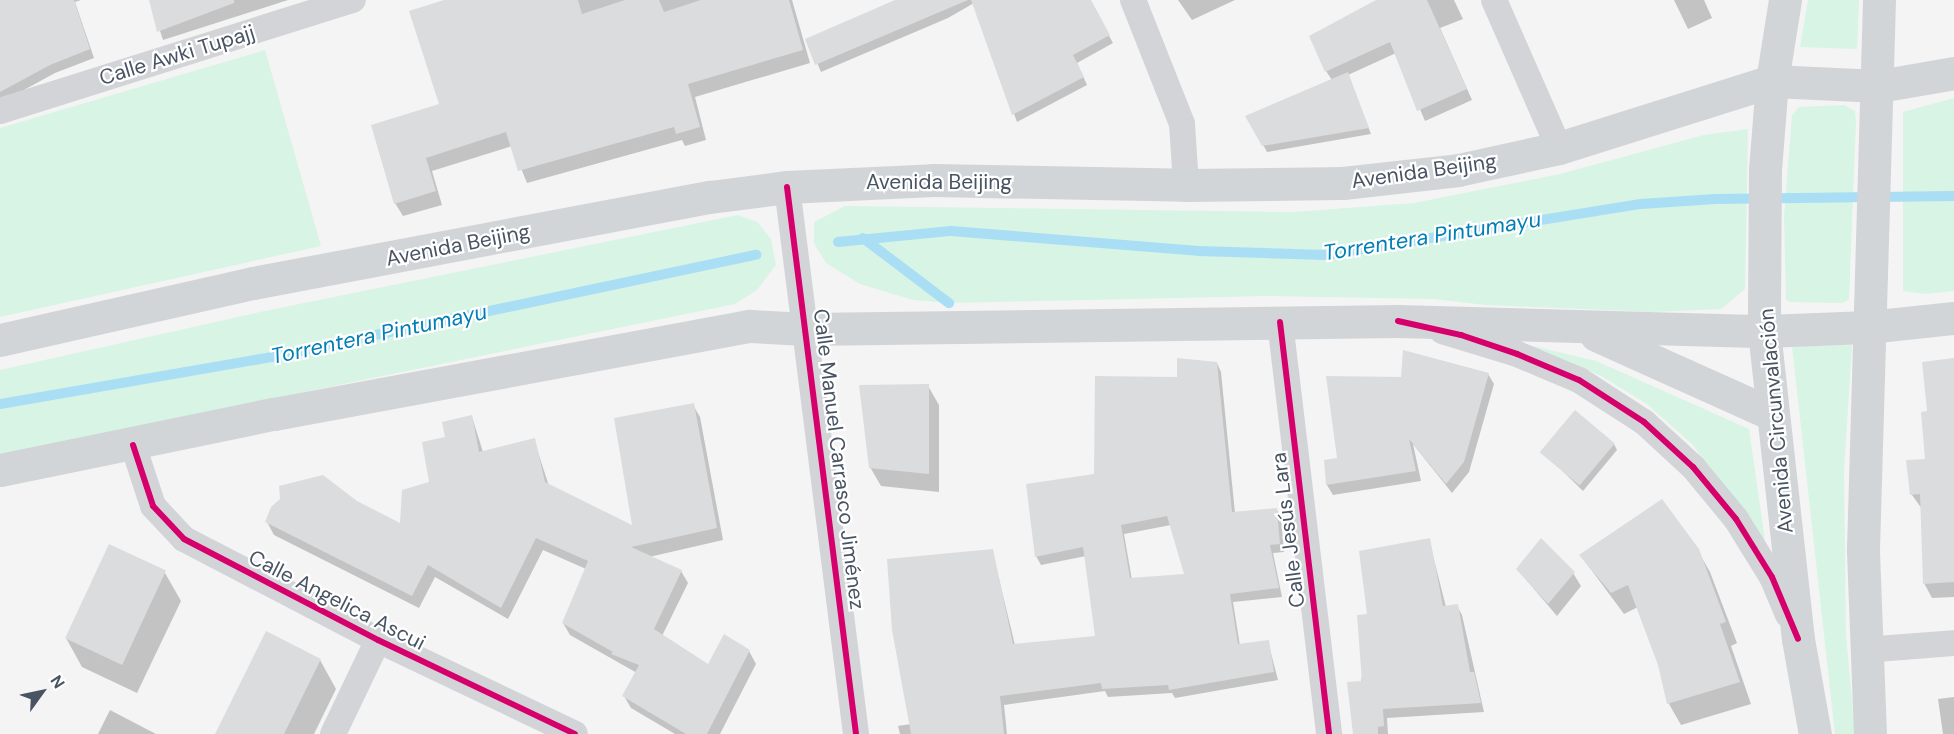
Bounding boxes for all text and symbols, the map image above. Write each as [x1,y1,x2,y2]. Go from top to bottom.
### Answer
street label: Calle Awki Tupajj [96,19,258,91]
street label: Avenida Beijing [1350,148,1498,194]
street label: Avenida Beijing [866,169,1012,195]
water label: Torrentera Pintumayu [1321,206,1543,266]
street label: Avenida Beijing [384,219,532,271]
water label: Torrentera Pintumayu [269,298,489,370]
street label: Calle Manuel Carrasco Jiménez [808,307,870,611]
street label: Avenida Circunvalación [1754,308,1798,534]
street label: Calle Jesús Lara [1266,451,1310,609]
street label: Calle Angelica Ascui [244,545,430,655]
north arrow [12,662,72,722]
text: N [46,671,69,693]

